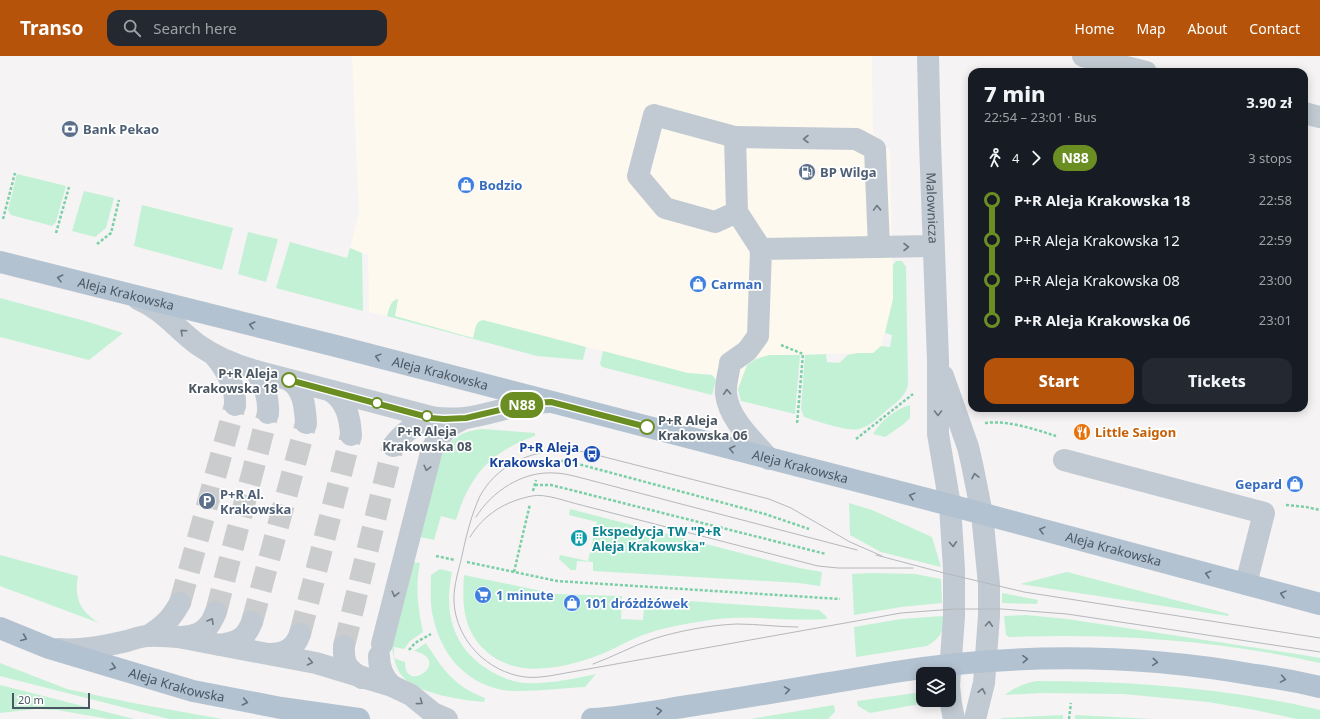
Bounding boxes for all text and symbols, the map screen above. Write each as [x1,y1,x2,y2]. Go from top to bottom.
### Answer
search box [107,10,387,46]
text: Transo [20,15,83,41]
icon: search [121,17,143,39]
text: Search here [153,18,237,38]
text: Home [1075,19,1114,38]
text: Map [1136,19,1166,38]
text: About [1188,19,1227,38]
text: Contact [1249,19,1300,38]
text: 7 min [984,78,1045,108]
text: 3.90 zł [1246,92,1292,112]
text: 22:54 – 23:01 · Bus [984,108,1097,126]
bank icon: Bank Pekao [60,119,80,139]
place label: Bank Pekao [83,120,159,138]
one-way arrow [803,135,809,143]
icon: walk [984,147,1006,169]
icon: forward [1025,147,1047,169]
text: N88 [1061,148,1089,167]
text: 4 [1012,149,1019,167]
text: 3 stops [1248,149,1292,167]
fuel station icon: BP Wilga [797,162,817,182]
place label: BP Wilga [820,163,876,181]
street label: Malownicza [922,172,943,244]
shop icon: Bodzio [456,175,476,195]
place label: Bodzio [479,176,522,194]
text: P+R Aleja Krakowska 18 [1014,190,1190,210]
text: 22:58 [1259,191,1292,209]
one-way arrow [873,205,881,211]
text: P+R Aleja Krakowska 12 [1014,230,1180,250]
text: 22:59 [1259,231,1292,249]
one-way arrow [903,243,909,251]
text: P+R Aleja Krakowska 08 [1014,270,1180,290]
text: 23:00 [1259,271,1292,289]
street label: Aleja Krakowska [76,273,176,314]
one-way arrow [57,274,64,282]
shop icon: Carman [688,274,708,294]
place label: Carman [711,275,762,293]
text: P+R Aleja Krakowska 06 [1014,310,1190,330]
text: 23:01 [1259,311,1292,329]
one-way arrow [249,322,255,330]
one-way arrow [180,329,188,336]
street label: Aleja Krakowska [390,352,490,394]
one-way arrow [375,353,382,362]
button: Start [984,358,1134,404]
button: Tickets [1142,358,1292,404]
place label: P+R Aleja Krakowska 18 [188,364,278,397]
marker: P+R Aleja Krakowska 18 [281,372,297,388]
one-way arrow [723,389,732,395]
line badge: N88 [499,392,545,418]
text: N88 [508,395,536,414]
unlabelled marker [371,397,383,409]
marker: P+R Aleja Krakowska 08 [421,410,433,422]
one-way arrow [934,410,942,416]
place label: P+R Aleja Krakowska 06 [658,411,748,444]
marker: P+R Aleja Krakowska 06 [639,419,655,435]
place label: P+R Aleja Krakowska 08 [382,422,472,455]
restaurant icon: Little Saigon [1072,422,1092,442]
place label: Little Saigon [1095,423,1176,441]
place label: P+R Aleja Krakowska 01 [489,438,579,471]
bus stop icon: P+R Aleja Krakowska 01 [582,444,602,464]
one-way arrow [728,445,735,454]
street label: Aleja Krakowska [750,445,850,487]
one-way arrow [423,464,432,471]
one-way arrow [971,473,979,479]
shop icon: Gepard [1285,474,1305,494]
place label: Gepard [1235,475,1282,493]
place label: P+R Al. Krakowska [220,485,291,518]
parking icon: P+R Al. Krakowska [197,491,217,511]
one-way arrow [909,492,915,500]
place label: Ekspedycja TW "P+R Aleja Krakowska" [592,522,721,555]
one-way arrow [1039,526,1046,535]
street label: Aleja Krakowska [1064,527,1164,570]
building icon: Ekspedycja TW "P+R Aleja Krakowska" [569,528,589,548]
one-way arrow [948,541,957,547]
one-way arrow [1205,570,1212,579]
supermarket icon: 1 minute [473,585,493,605]
place label: 1 minute [496,586,554,604]
one-way arrow [391,590,400,597]
one-way arrow [1280,590,1287,599]
shop icon: 101 dróżdżówek [562,593,582,613]
place label: 101 dróżdżówek [585,594,689,612]
one-way arrow [206,618,214,625]
one-way arrow [984,621,993,627]
one-way arrow [20,633,28,641]
one-way arrow [1022,655,1028,664]
one-way arrow [1152,657,1158,666]
one-way arrow [307,658,313,666]
one-way arrow [109,662,116,671]
street label: Aleja Krakowska [127,663,226,706]
map controls [916,667,956,707]
button: layers [916,667,956,707]
one-way arrow [1280,675,1287,683]
one-way arrow [784,686,790,695]
one-way arrow [978,688,986,694]
scale bar [12,691,90,710]
text: 20 m [18,692,44,707]
one-way arrow [242,697,248,705]
one-way arrow [415,697,422,704]
one-way arrow [656,707,662,716]

